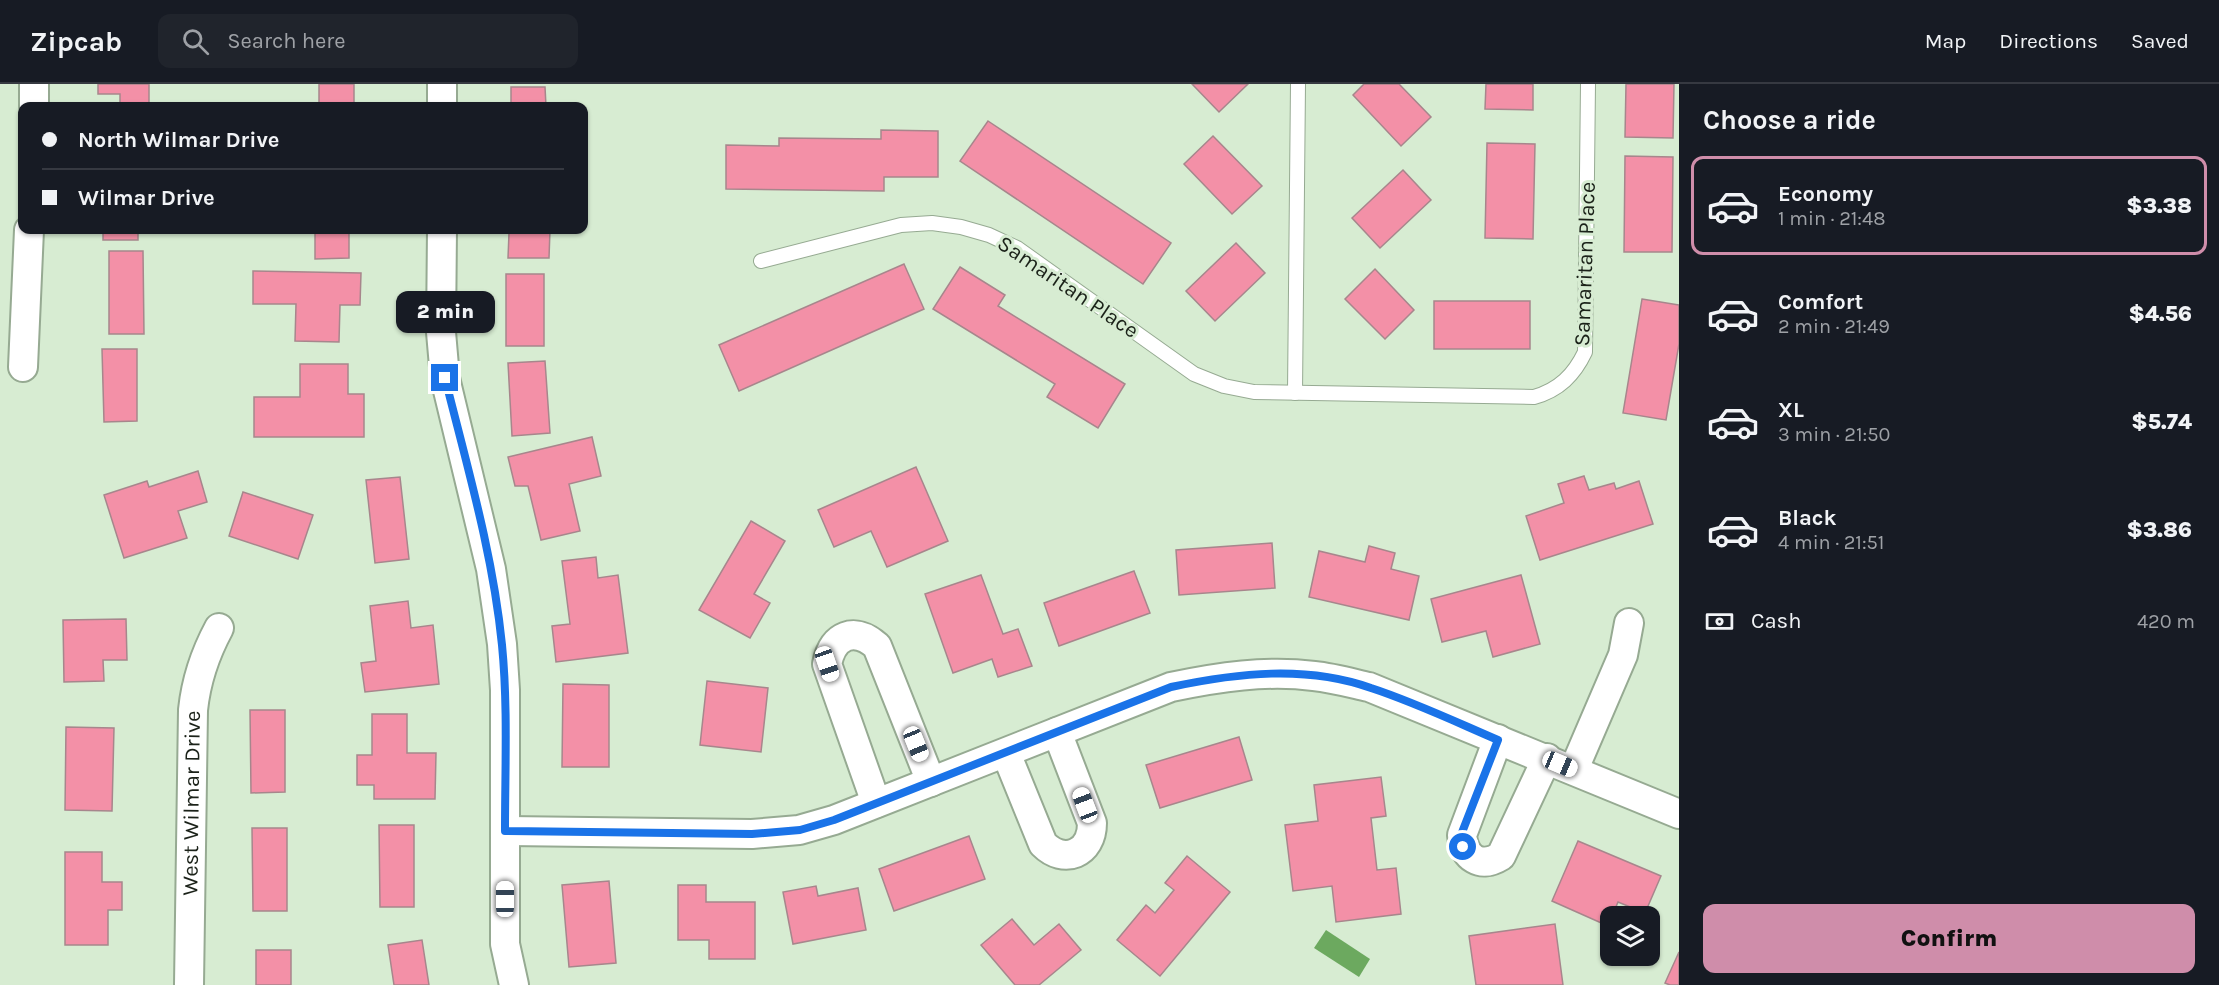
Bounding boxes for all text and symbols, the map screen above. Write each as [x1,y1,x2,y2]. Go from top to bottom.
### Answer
search box [158,14,578,68]
text: Zipcab [30,25,122,58]
icon: search [179,25,212,58]
text: Search here [227,28,346,54]
text: Map [1925,29,1966,53]
text: Directions [1999,29,2098,53]
text: Saved [2131,29,2189,53]
text: Choose a ride [1703,104,1876,136]
text: North Wilmar Drive [78,127,280,153]
icon: car [1706,179,1760,233]
street label: Samaritan Place [1569,181,1601,347]
text: Economy [1778,181,1873,207]
text: Wilmar Drive [78,185,215,211]
text: $3.38 [2126,193,2192,219]
text: 1 min · 21:48 [1778,207,1885,230]
street label: Samaritan Place [993,230,1143,344]
icon: car [1706,287,1760,341]
text: Comfort [1778,289,1863,315]
callout: 2 min [396,291,494,333]
text: 2 min [417,300,474,323]
text: $4.56 [2129,301,2192,327]
text: 2 min · 21:49 [1778,315,1890,338]
route end [431,364,458,391]
icon: car [1706,395,1760,449]
text: XL [1778,397,1804,423]
text: $5.74 [2131,409,2192,435]
text: 3 min · 21:50 [1778,423,1890,446]
icon: car [1706,503,1760,557]
text: Black [1778,505,1837,531]
text: $3.86 [2126,517,2192,543]
text: 4 min · 21:51 [1778,531,1884,554]
icon: cash [1703,605,1736,638]
text: Cash [1751,608,1801,634]
text: 420 m [2137,610,2195,633]
car [813,644,841,684]
street label: West Wilmar Drive [177,710,206,896]
car [901,724,931,764]
car [1540,749,1580,779]
car [1070,785,1100,825]
route start [1449,833,1476,860]
car [496,881,514,917]
button: Confirm [1703,904,2195,973]
map controls [1600,906,1660,966]
button: layers [1600,906,1660,966]

